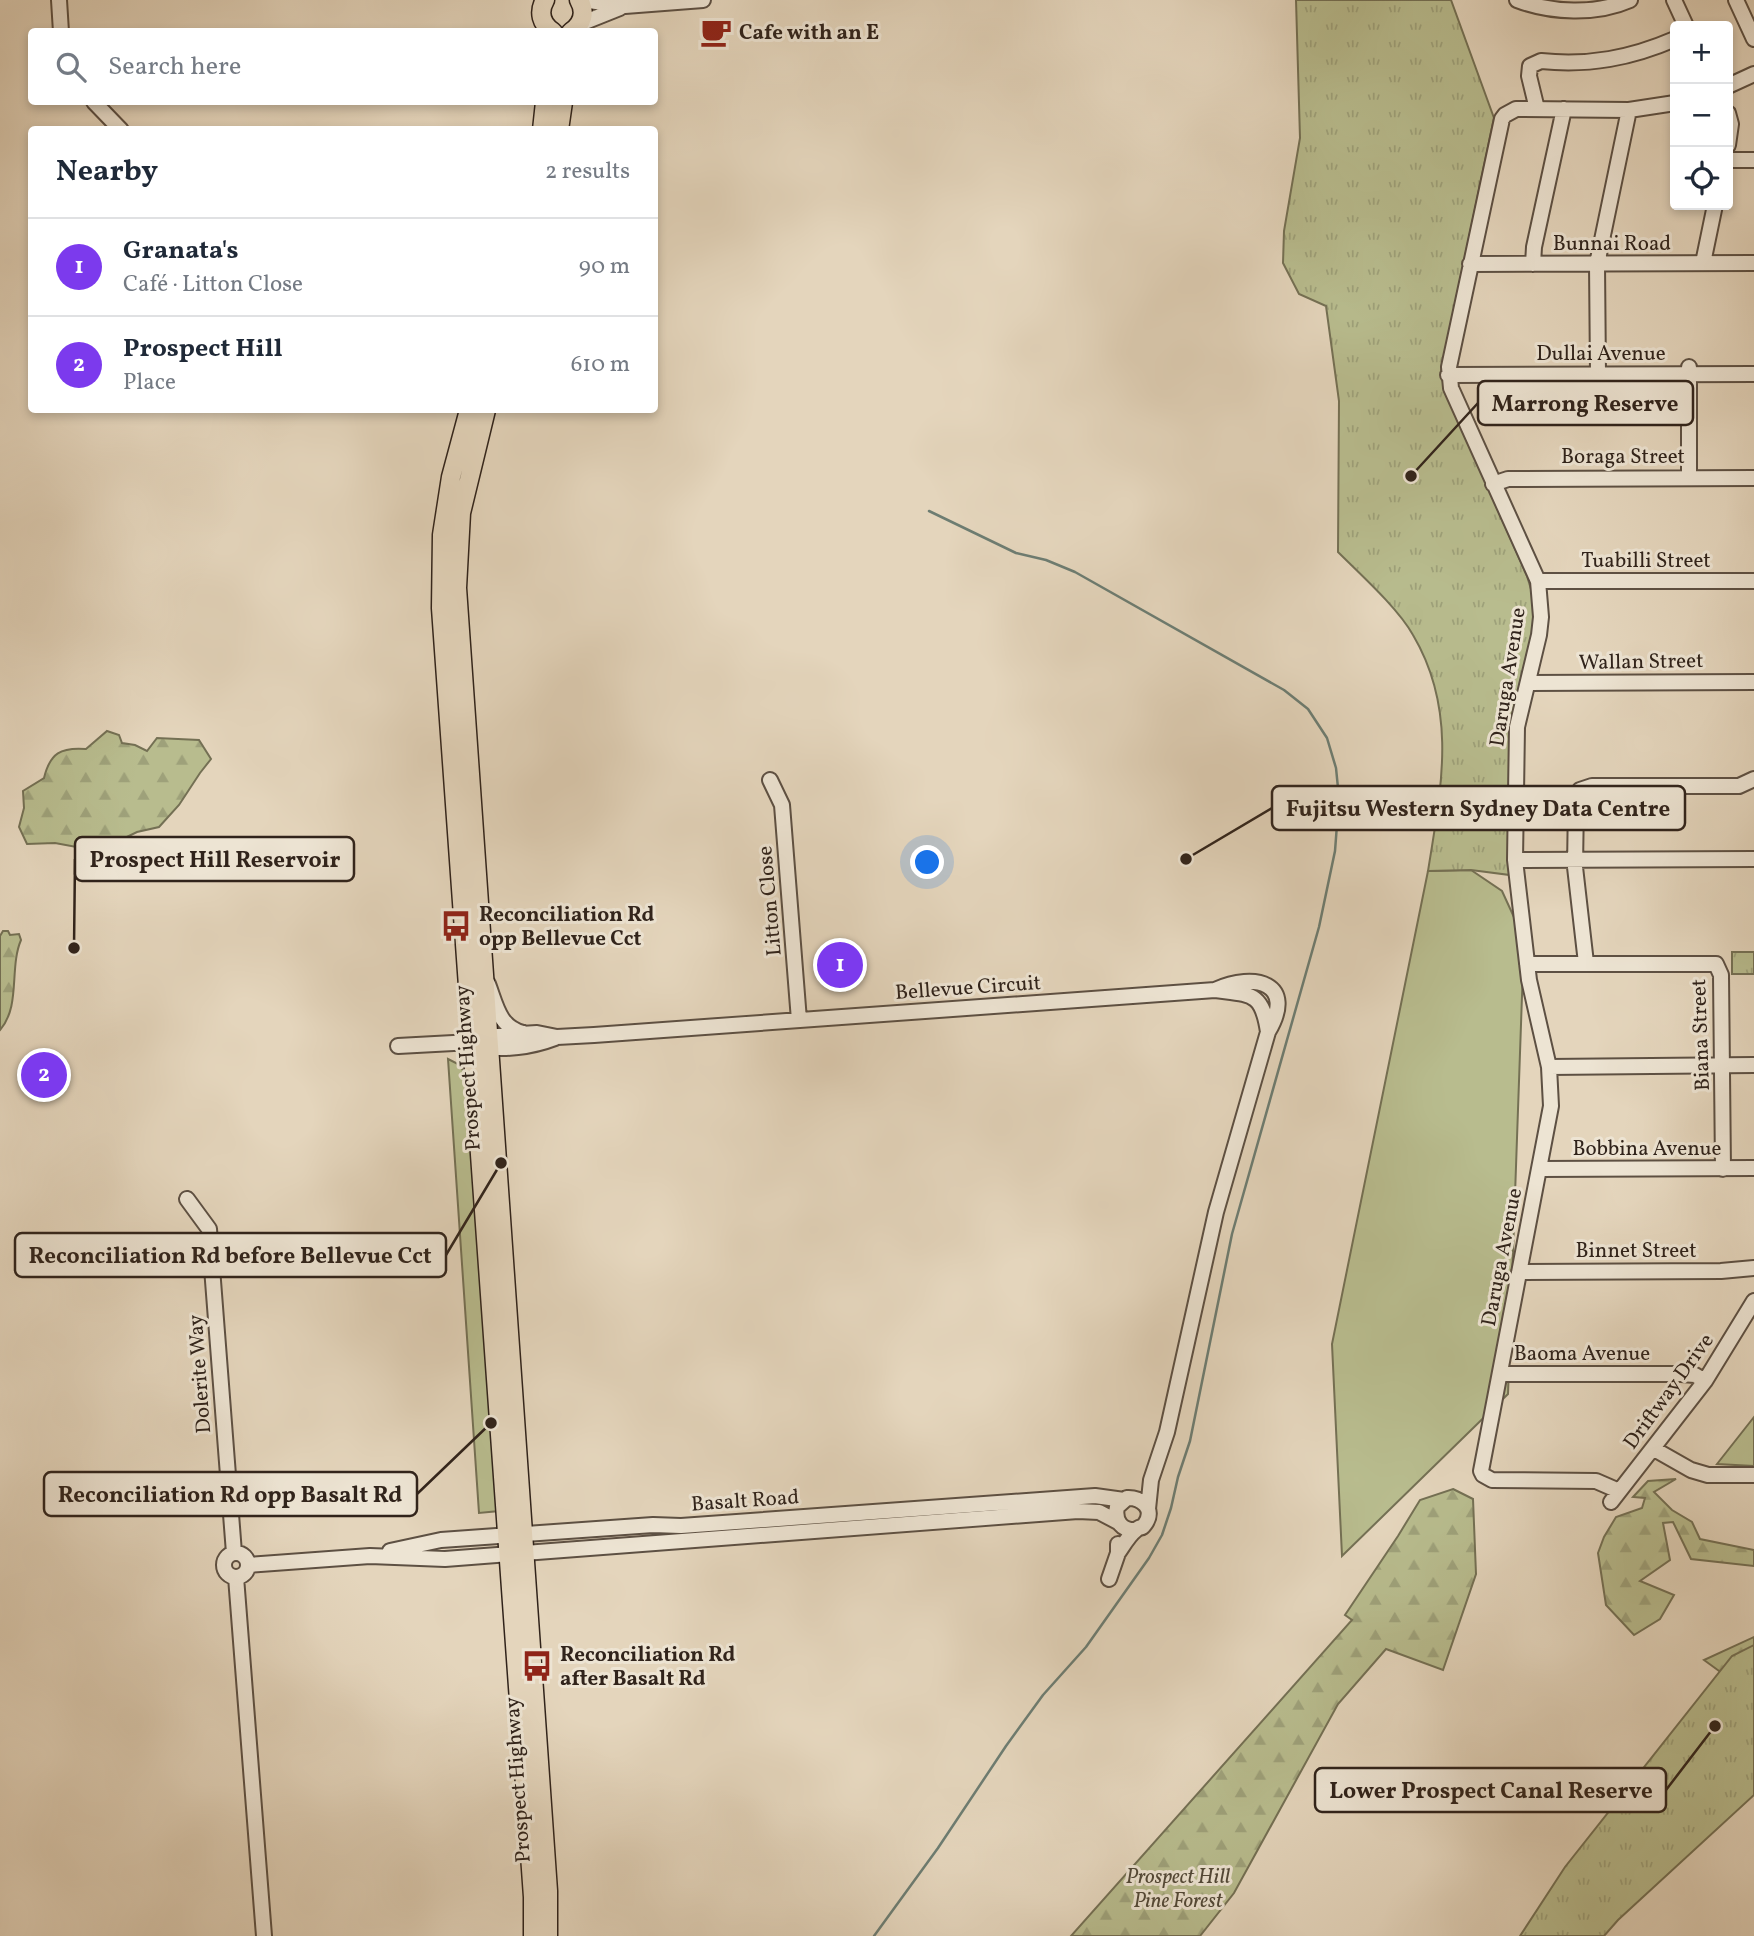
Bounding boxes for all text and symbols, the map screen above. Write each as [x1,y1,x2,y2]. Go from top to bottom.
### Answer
cafe icon: Cafe with an E [699,15,733,49]
place label: Cafe with an E [739,19,879,48]
map controls [1670,21,1733,210]
button: + [1670,21,1733,84]
search box [28,28,658,105]
icon: search [52,48,90,86]
text: Search here [108,49,241,85]
button: − [1670,84,1733,147]
button: locate [1670,147,1733,210]
text: Nearby [56,151,158,193]
text: 2 results [545,156,630,188]
street label: Bunnai Road [1553,230,1671,259]
text: Granata's [123,233,239,269]
text: 1 [74,251,84,283]
text: 90 m [579,251,630,283]
text: Café · Litton Close [123,269,303,301]
text: Prospect Hill [123,331,282,367]
street label: Dullai Avenue [1536,340,1666,369]
text: 2 [73,349,85,381]
text: 610 m [571,349,630,381]
text: Place [123,367,176,399]
callout: Marrong Reserve [1478,381,1693,425]
text: Marrong Reserve [1491,389,1679,421]
street label: Boraga Street [1561,443,1685,472]
street label: Tuabilli Street [1581,547,1711,576]
street label: Daruga Avenue [1483,606,1534,749]
street label: Wallan Street [1578,647,1704,678]
callout: Fujitsu Western Sydney Data Centre [1272,786,1685,830]
text: Fujitsu Western Sydney Data Centre [1286,794,1670,826]
callout: Prospect Hill Reservoir [75,837,354,881]
text: Prospect Hill Reservoir [90,845,341,877]
street label: Litton Close [751,845,790,957]
your location [910,845,944,879]
place label: Reconciliation Rd opp Bellevue Cct [479,901,654,954]
bus stop icon: Reconciliation Rd opp Bellevue Cct [439,909,473,943]
pin: 1 [817,939,863,991]
street label: Bellevue Circuit [894,969,1042,1008]
street label: Biana Street [1685,978,1718,1091]
street label: Prospect Highway [448,983,489,1152]
pin: 2 [21,1049,67,1101]
street label: Bobbina Avenue [1572,1135,1722,1164]
street label: Daruga Avenue [1475,1186,1530,1329]
callout: Reconciliation Rd before Bellevue Cct [15,1233,446,1277]
street label: Binnet Street [1575,1237,1697,1266]
text: Reconciliation Rd before Bellevue Cct [28,1241,432,1273]
street label: Dolerite Way [182,1313,219,1434]
street label: Driftway Drive [1617,1328,1721,1456]
street label: Baoma Avenue [1514,1340,1650,1369]
callout: Reconciliation Rd opp Basalt Rd [44,1472,417,1516]
text: Reconciliation Rd opp Basalt Rd [58,1480,402,1512]
street label: Basalt Road [690,1483,800,1520]
place label: Reconciliation Rd after Basalt Rd [560,1641,735,1694]
bus stop icon: Reconciliation Rd after Basalt Rd [520,1649,554,1683]
street label: Prospect Highway [498,1695,539,1864]
callout: Lower Prospect Canal Reserve [1315,1768,1666,1812]
text: Lower Prospect Canal Reserve [1329,1776,1653,1808]
park label: Prospect Hill Pine Forest [1126,1863,1230,1916]

